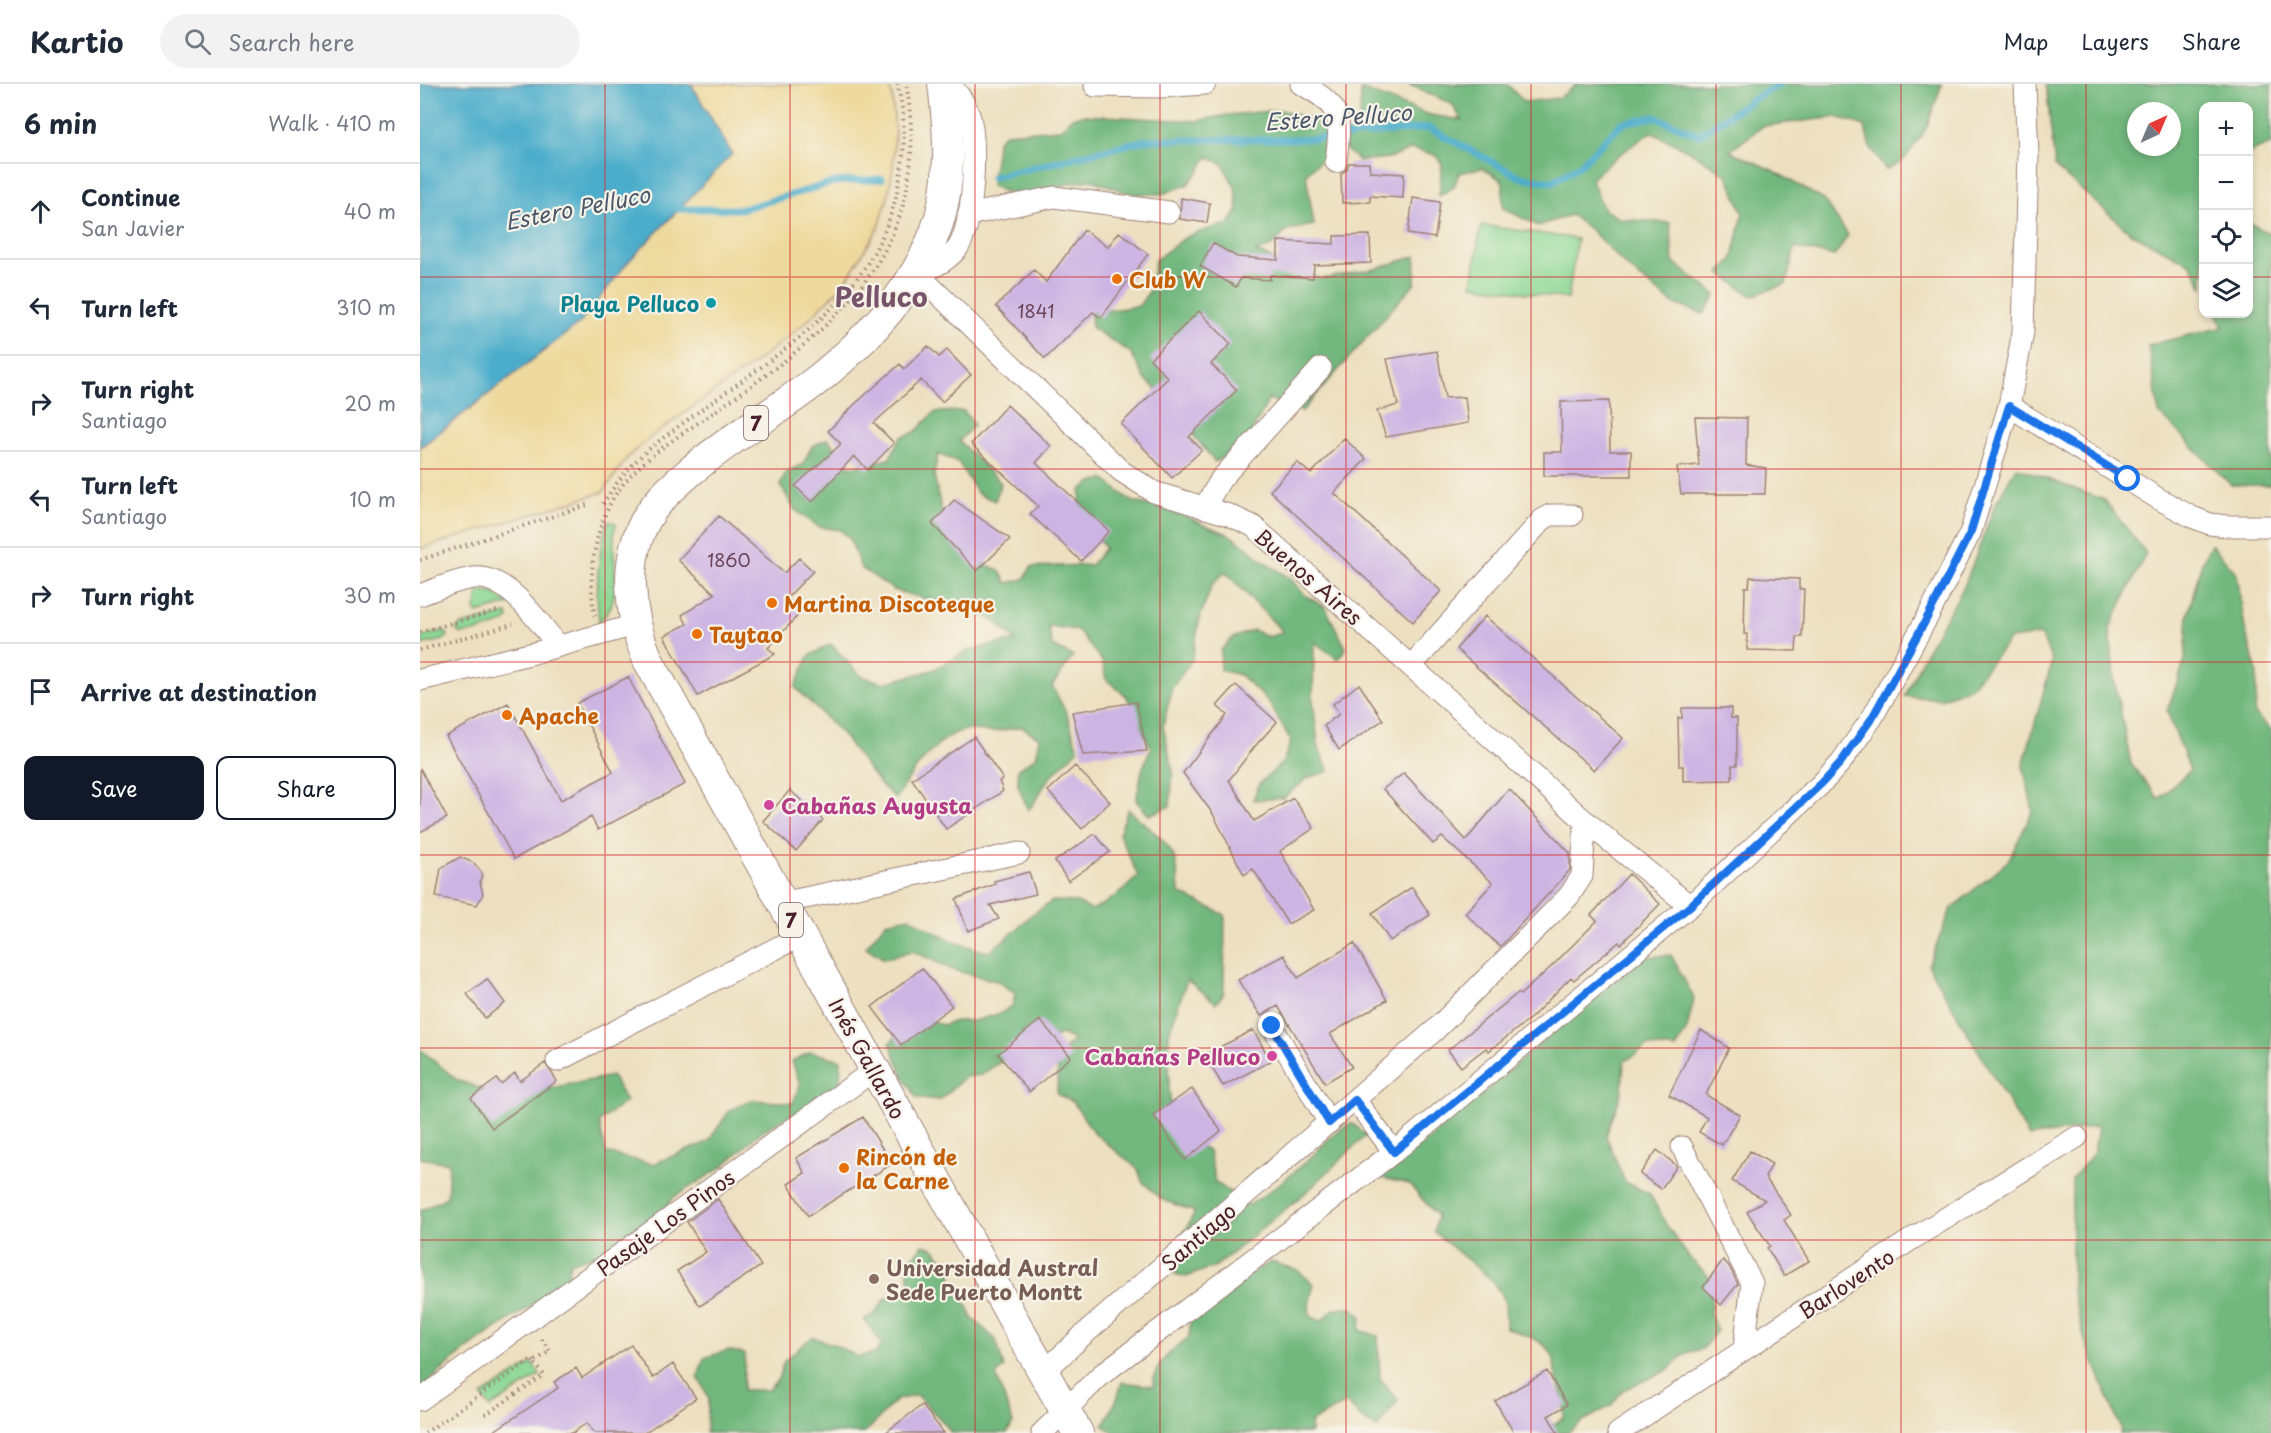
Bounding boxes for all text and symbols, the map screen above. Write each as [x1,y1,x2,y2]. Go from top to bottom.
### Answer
search box [160,14,580,68]
text: Kartio [30,20,124,63]
icon: search [181,25,214,58]
text: Search here [229,25,354,58]
text: Map [2004,25,2048,57]
text: Layers [2081,25,2149,57]
text: Share [2182,25,2241,57]
water label: Estero Pelluco [1263,94,1413,138]
north arrow [2127,102,2181,156]
map controls [2199,102,2253,318]
button: + [2199,102,2253,156]
text: 6 min [24,104,97,143]
text: Walk · 410 m [268,108,396,138]
button: − [2199,156,2253,210]
water label: Estero Pelluco [502,177,653,237]
text: Continue [81,180,180,213]
icon: ahead [24,195,57,228]
text: 40 m [344,196,396,226]
button: locate [2199,210,2253,264]
text: San Javier [81,213,184,243]
place label: Club W [1129,263,1207,295]
button: layers [2199,264,2253,318]
marker: Club W [1110,272,1124,286]
district label: Pelluco [834,275,928,316]
place label: Playa Pelluco [560,287,699,319]
icon: left [24,291,57,324]
text: Turn left [81,291,178,324]
text: 310 m [336,292,396,322]
marker: Playa Pelluco [704,296,718,310]
house number: 1841 [1017,297,1055,324]
text: Turn right [81,372,194,405]
icon: right [24,387,57,420]
text: 20 m [344,388,396,418]
text: Santiago [81,405,167,435]
road number: 7 [744,406,768,440]
route start [2114,465,2140,491]
text: Turn left [81,468,178,501]
icon: left [24,483,57,516]
text: 10 m [349,484,396,514]
text: Santiago [81,501,167,531]
street label: Buenos Aires [1248,520,1370,632]
house number: 1860 [707,546,751,573]
icon: right [24,579,57,612]
text: Turn right [81,579,194,612]
text: 30 m [343,580,396,610]
place label: Martina Discoteque [784,587,995,619]
marker: Martina Discoteque [765,596,779,610]
place label: Taytao [709,618,783,650]
marker: Taytao [690,627,704,641]
icon: arrive [24,675,57,708]
text: Arrive at destination [81,675,317,708]
place label: Apache [519,699,599,731]
marker: Apache [500,708,514,722]
button: Save [24,756,204,820]
button: Share [216,756,396,820]
place label: Cabañas Augusta [781,789,973,821]
marker: Cabañas Augusta [762,798,776,812]
road number: 7 [779,903,803,937]
street label: Inés Gallardo [821,991,915,1125]
route end [1258,1012,1284,1038]
place label: Cabañas Pelluco [1085,1040,1260,1072]
marker: Cabañas Pelluco [1265,1049,1279,1063]
place label: Rincón de la Carne [856,1140,957,1196]
street label: Pasaje Los Pinos [589,1161,741,1283]
marker: Rincón de la Carne [837,1161,851,1175]
street label: Santiago [1153,1194,1243,1278]
street label: Barlovento [1792,1240,1900,1326]
place label: Universidad Austral Sede Puerto Montt [886,1251,1098,1307]
marker: Universidad Austral Sede Puerto Montt [867,1272,881,1286]

